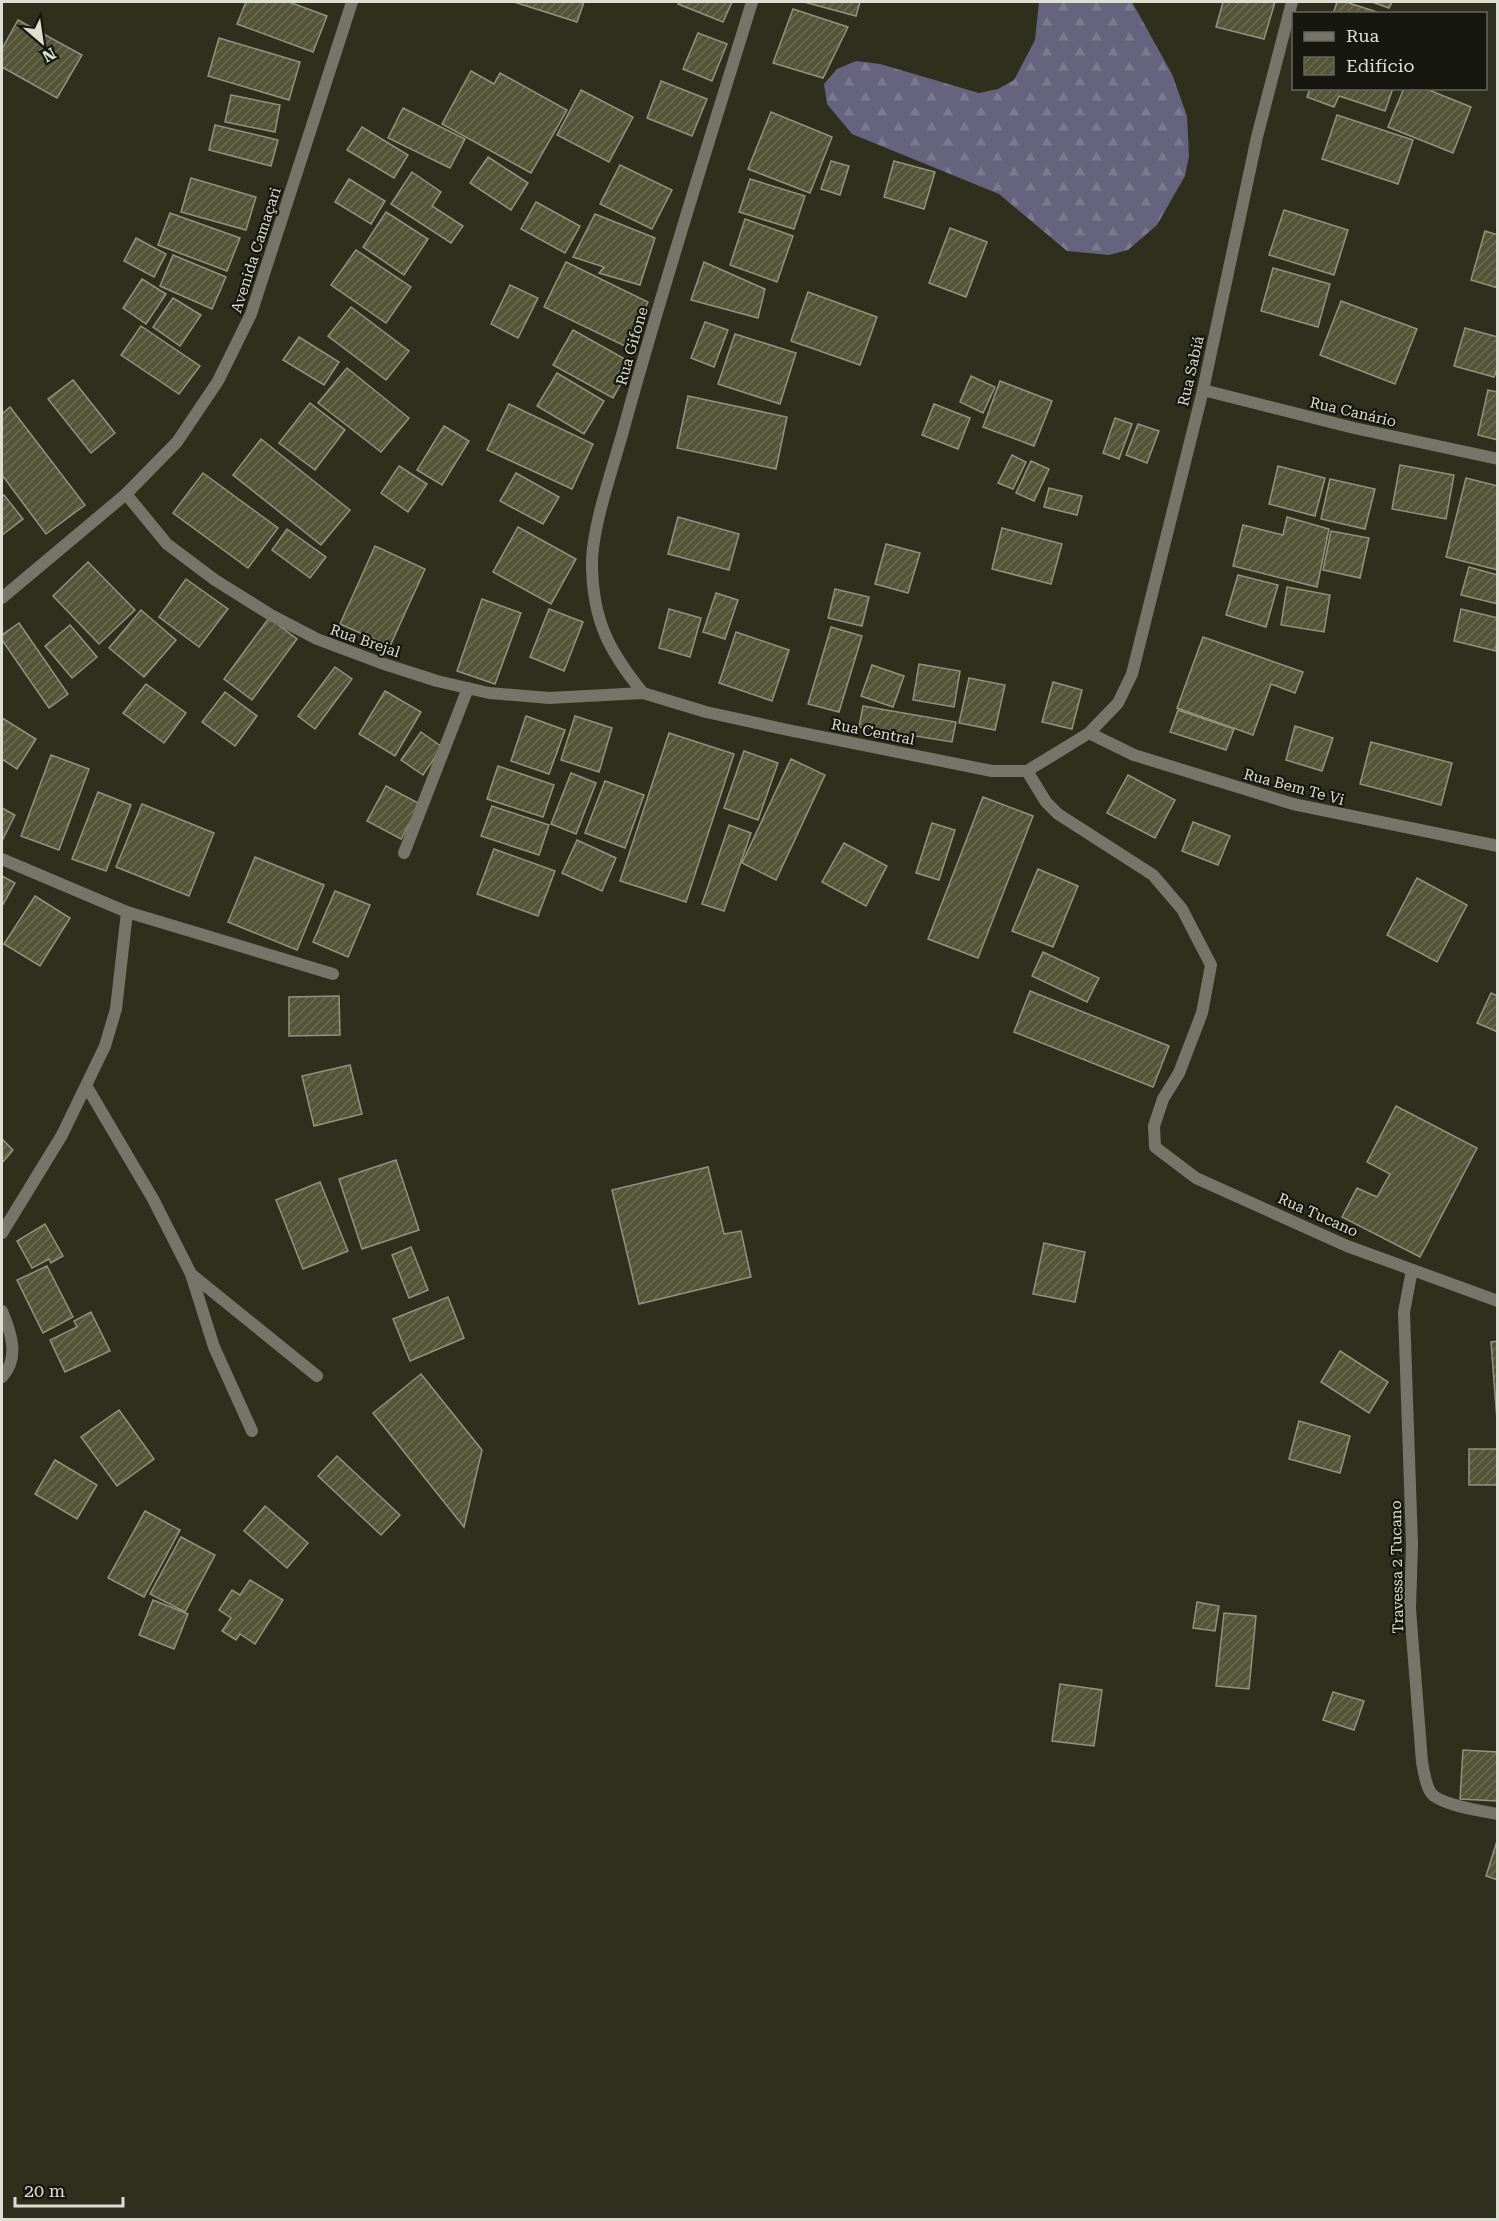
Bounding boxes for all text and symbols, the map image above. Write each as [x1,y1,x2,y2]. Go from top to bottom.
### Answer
north arrow [12,12,72,72]
legend [1292,12,1487,90]
text: Rua [1346,25,1379,46]
text: N [39,43,59,66]
text: Edifício [1346,55,1414,76]
street label: Avenida Camaçari [227,185,285,315]
street label: Rua Gifone [612,305,652,387]
street label: Rua Sabiá [1174,334,1208,408]
street label: Rua Canário [1308,393,1398,431]
street label: Rua Brejal [328,621,403,661]
street label: Rua Central [830,715,917,749]
street label: Rua Bem Te Vi [1242,765,1347,809]
street label: Rua Tucano [1275,1189,1361,1241]
street label: Travessa 2 Tucano [1387,1500,1407,1634]
scale bar [15,2170,123,2208]
text: 20 m [24,2180,65,2201]

